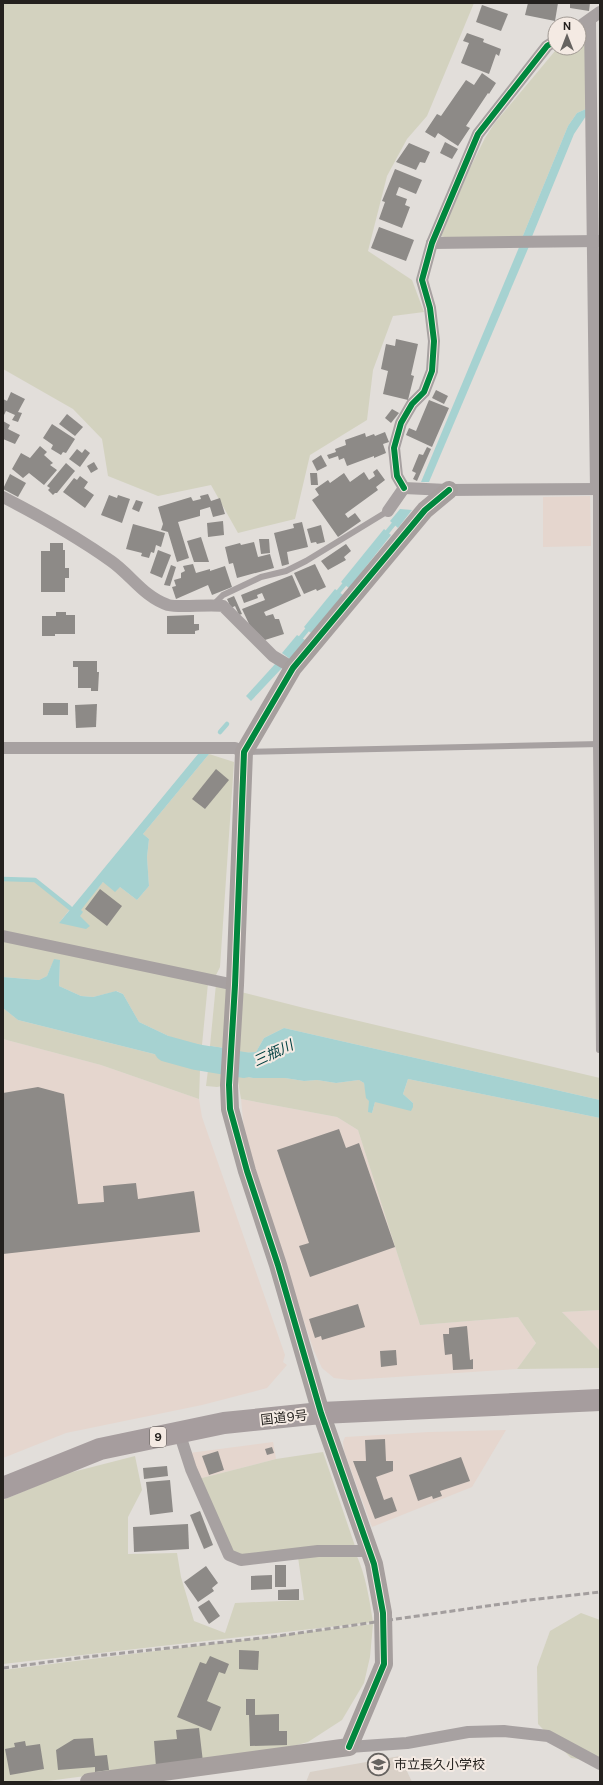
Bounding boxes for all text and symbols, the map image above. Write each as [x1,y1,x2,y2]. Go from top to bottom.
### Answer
north arrow [547,16,587,56]
text: N [563,19,571,33]
water label: 三瓶川 [250,1035,298,1070]
street label: 国道9号 [260,1407,308,1428]
road number: 9 [150,1427,166,1447]
school or university icon: 市立長久小学校 [366,1751,392,1777]
place label: 市立長久小学校 [394,1756,485,1773]

